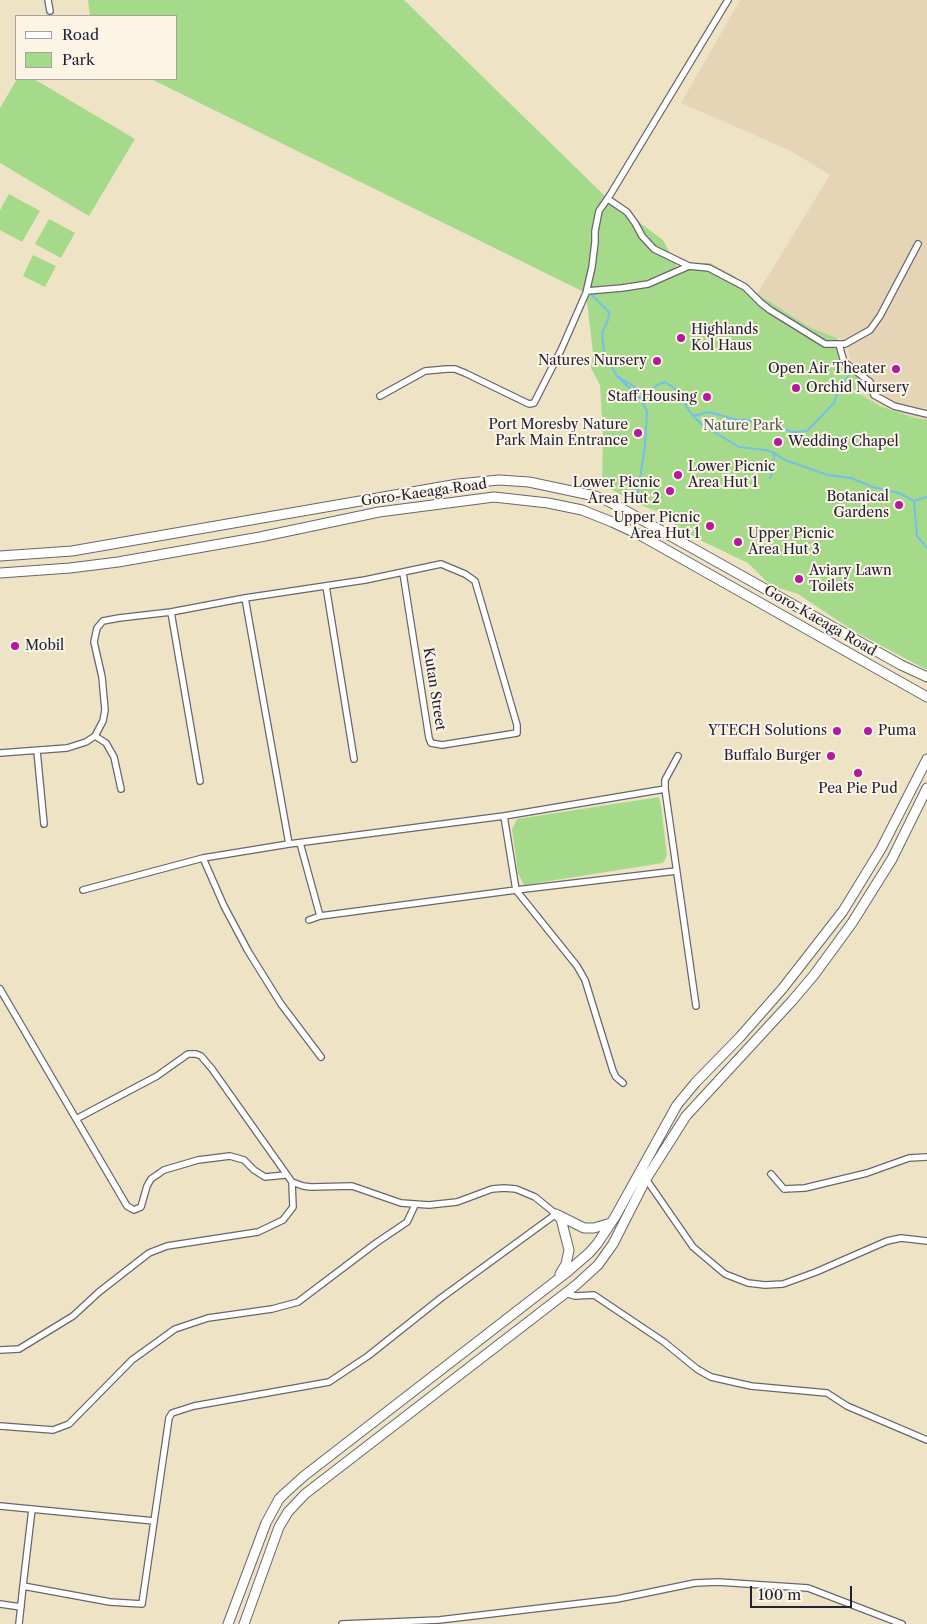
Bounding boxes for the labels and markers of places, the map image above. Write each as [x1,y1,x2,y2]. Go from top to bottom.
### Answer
place label: Highlands Kol Haus [691,322,758,354]
marker: Highlands Kol Haus [675,332,687,344]
place label: Natures Nursery [538,353,647,369]
marker: Natures Nursery [651,355,663,367]
place label: Open Air Theater [768,361,886,377]
marker: Open Air Theater [890,363,902,375]
place label: Orchid Nursery [806,380,909,396]
marker: Orchid Nursery [790,382,802,394]
place label: Staff Housing [608,389,697,405]
marker: Staff Housing [701,391,713,403]
place label: Port Moresby Nature Park Main Entrance [489,417,628,450]
marker: Port Moresby Nature Park Main Entrance [632,427,644,439]
place label: Wedding Chapel [788,434,899,450]
marker: Wedding Chapel [772,436,784,448]
place label: Lower Picnic Area Hut 1 [688,459,775,492]
marker: Lower Picnic Area Hut 1 [672,469,684,481]
place label: Lower Picnic Area Hut 2 [573,475,660,508]
marker: Lower Picnic Area Hut 2 [664,485,676,497]
place label: Botanical Gardens [826,489,889,522]
marker: Botanical Gardens [893,499,905,511]
place label: Upper Picnic Area Hut 1 [614,510,700,542]
marker: Upper Picnic Area Hut 1 [704,520,716,532]
place label: Upper Picnic Area Hut 3 [748,526,834,558]
marker: Upper Picnic Area Hut 3 [732,536,744,548]
place label: Aviary Lawn Toilets [809,563,892,596]
marker: Aviary Lawn Toilets [793,573,805,585]
place label: Mobil [25,638,64,654]
marker: Mobil [9,640,21,652]
place label: YTECH Solutions [708,723,827,739]
place label: Puma [878,723,916,739]
marker: YTECH Solutions [831,725,843,737]
marker: Puma [862,725,874,737]
place label: Buffalo Burger [724,748,821,764]
marker: Buffalo Burger [825,750,837,762]
marker: Pea Pie Pud [852,767,864,779]
place label: Pea Pie Pud [818,781,898,797]

